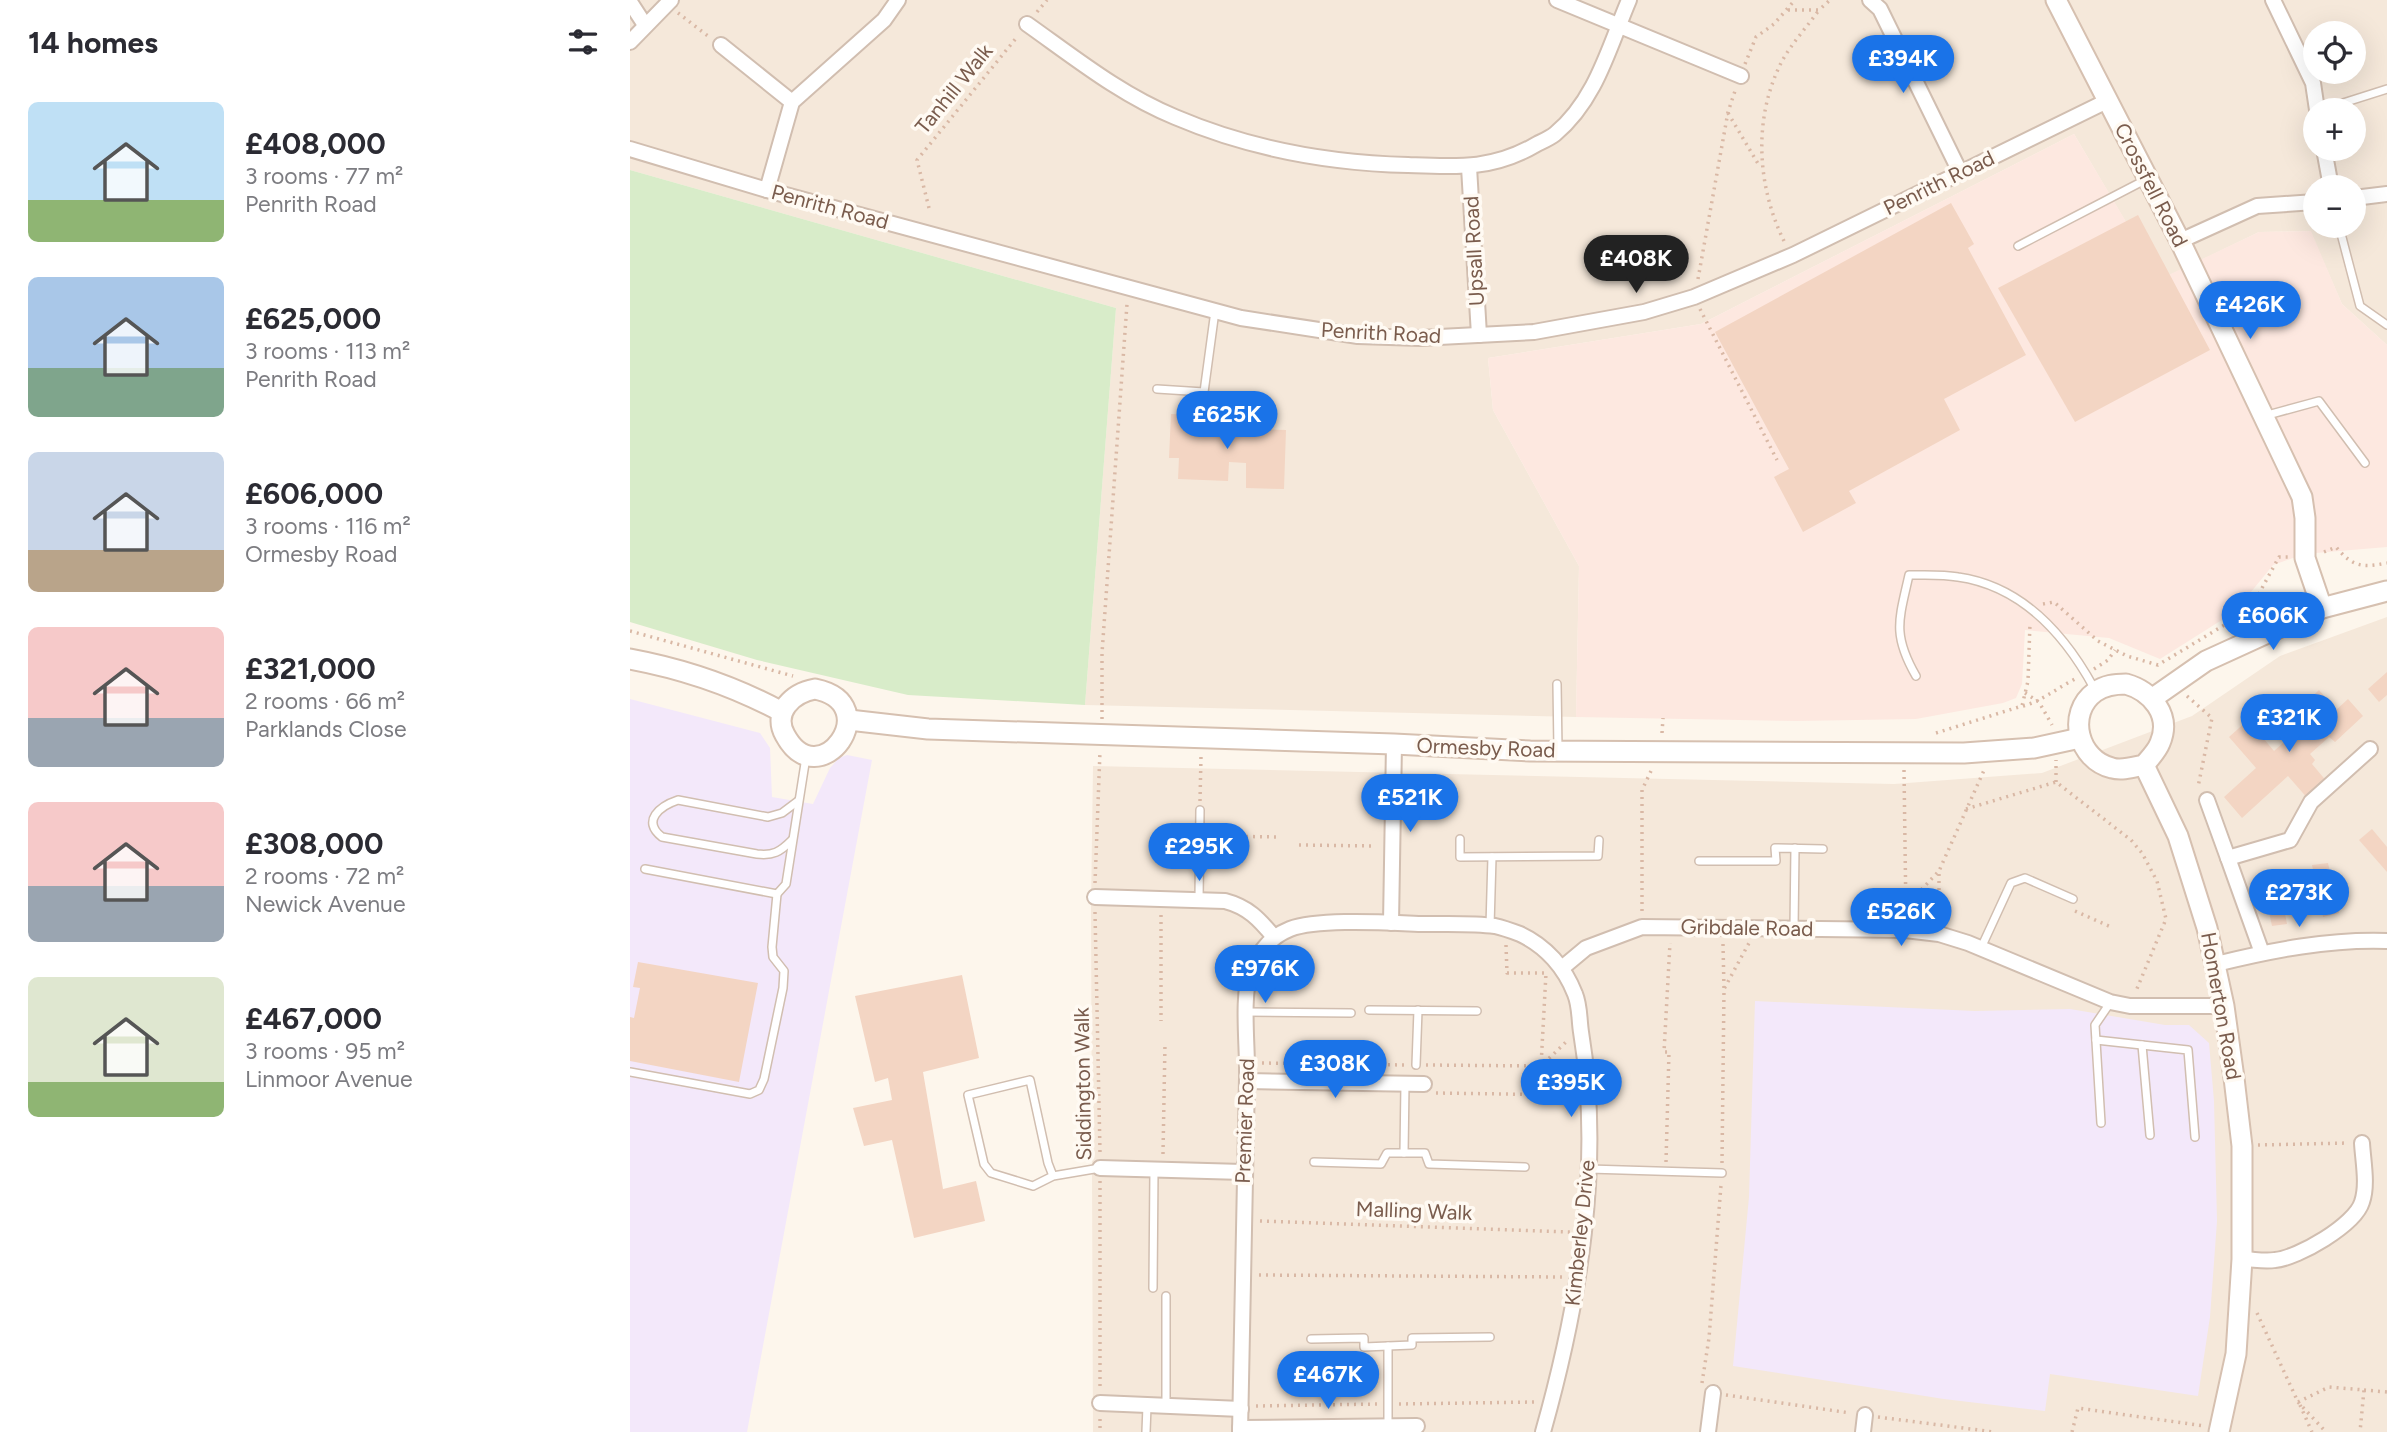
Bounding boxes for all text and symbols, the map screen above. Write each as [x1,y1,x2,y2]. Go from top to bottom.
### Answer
map controls [2303,21,2366,238]
button: locate [2303,21,2366,84]
icon: filters [564,23,602,61]
text: 14 homes [28,24,158,61]
pin: £394K [1854,36,1952,95]
street label: Tanhill Walk [910,38,998,139]
text: £394K [1868,44,1938,72]
button: + [2303,98,2366,161]
street label: Crossfell Road [2109,119,2193,251]
text: £408,000 [245,125,386,162]
icon: home [84,130,168,214]
street label: Penrith Road [1879,145,1998,220]
text: 3 rooms · 77 m² [245,162,403,190]
button: − [2303,175,2366,238]
street label: Penrith Road [769,179,891,234]
text: Penrith Road [245,190,377,218]
street label: Upsall Road [1458,195,1489,307]
pin: £408K [1587,236,1685,295]
text: £408K [1600,244,1672,272]
pin: £426K [2201,282,2299,341]
text: £426K [2215,290,2285,318]
text: £625,000 [245,300,381,337]
icon: home [84,305,168,389]
street label: Penrith Road [1320,317,1442,348]
text: 3 rooms · 113 m² [245,337,410,365]
text: Penrith Road [245,365,377,393]
pin: £625K [1178,392,1276,451]
text: £625K [1192,400,1262,428]
text: £606,000 [245,475,383,512]
icon: home [84,480,168,564]
text: 3 rooms · 116 m² [245,512,411,540]
text: Ormesby Road [245,540,397,568]
pin: £606K [2224,592,2322,652]
text: £606K [2238,601,2308,629]
text: £321,000 [245,650,376,687]
icon: home [84,655,168,739]
text: 2 rooms · 66 m² [245,687,405,715]
pin: £321K [2240,694,2338,754]
text: £321K [2257,703,2321,731]
text: Parklands Close [245,715,407,743]
street label: Ormesby Road [1416,733,1556,762]
pin: £521K [1361,774,1459,834]
text: £521K [1377,783,1443,811]
pin: £295K [1150,824,1248,883]
text: £308,000 [245,825,383,862]
icon: home [84,830,168,914]
text: £295K [1164,832,1234,860]
text: 2 rooms · 72 m² [245,862,404,890]
pin: £273K [2250,870,2348,929]
text: £273K [2265,878,2333,906]
pin: £526K [1852,888,1950,948]
text: Newick Avenue [245,890,405,918]
text: £526K [1866,897,1936,925]
street label: Gribdale Road [1680,914,1814,941]
street label: Homerton Road [2196,930,2247,1082]
pin: £976K [1216,946,1314,1005]
text: £976K [1231,954,1299,982]
text: £467,000 [245,1000,382,1037]
icon: home [84,1005,168,1089]
street label: Siddington Walk [1069,1006,1096,1161]
text: 3 rooms · 95 m² [245,1037,405,1065]
pin: £308K [1286,1040,1384,1100]
text: £308K [1300,1049,1370,1077]
street label: Premier Road [1230,1058,1259,1184]
pin: £395K [1522,1060,1620,1119]
text: Linmoor Avenue [245,1065,413,1093]
text: £395K [1537,1068,1605,1096]
street label: Kimberley Drive [1559,1159,1600,1307]
street label: Malling Walk [1355,1196,1474,1225]
pin: £467K [1279,1352,1377,1411]
text: £467K [1293,1360,1363,1388]

